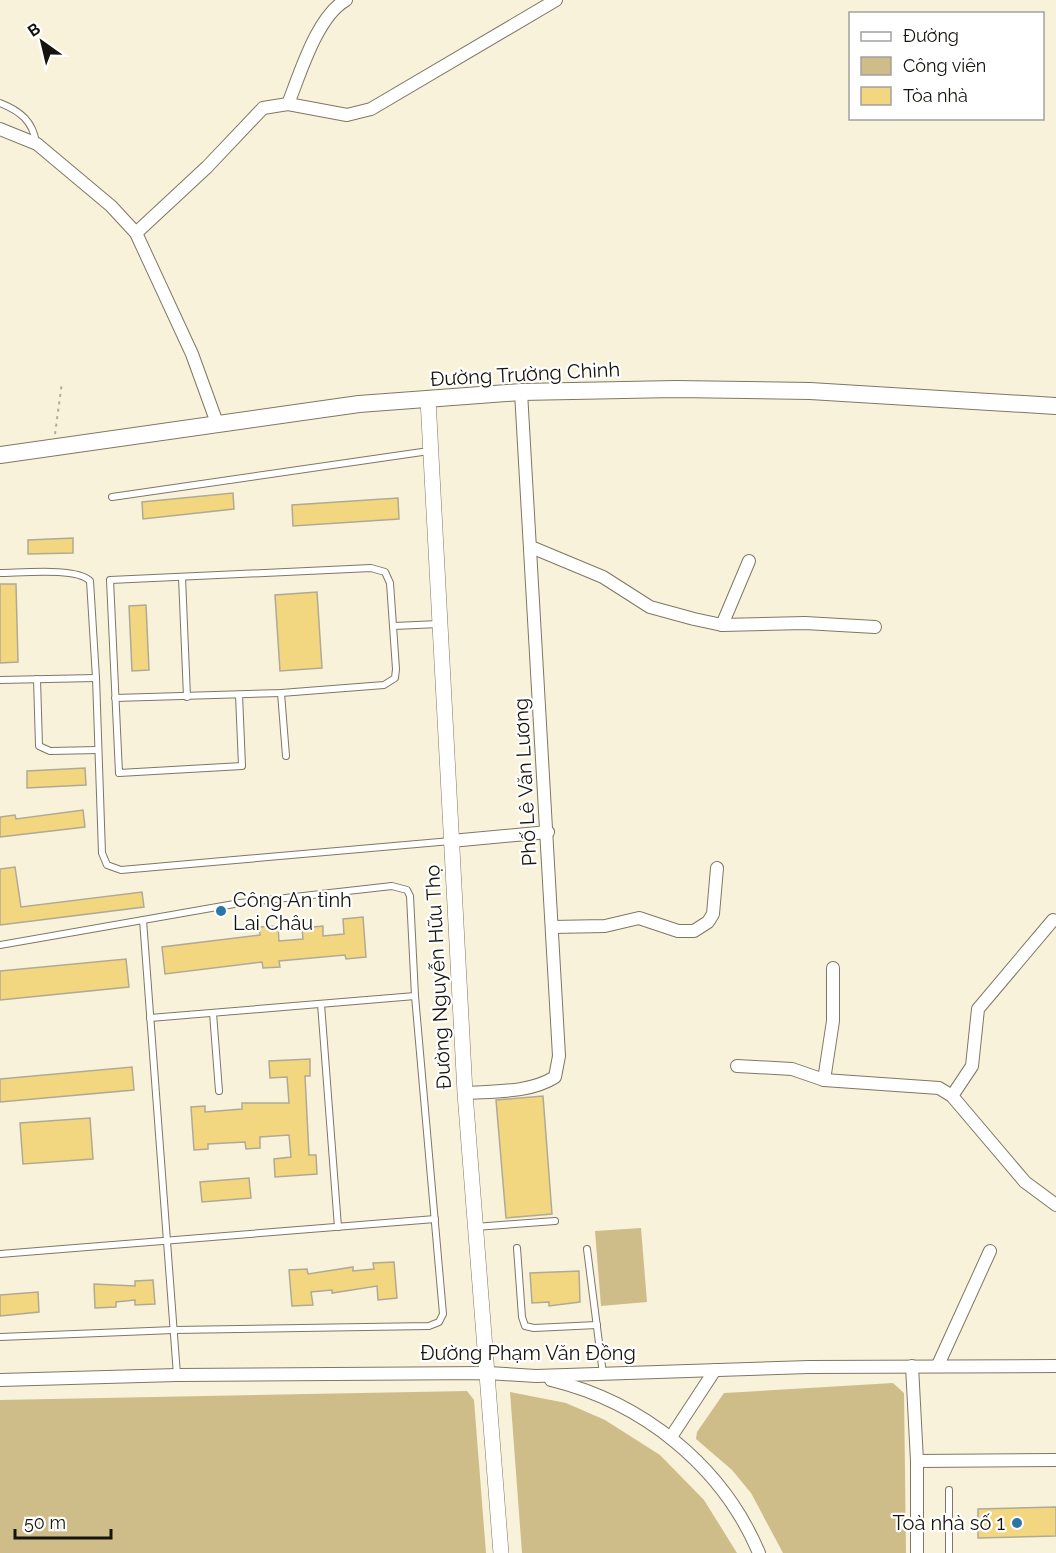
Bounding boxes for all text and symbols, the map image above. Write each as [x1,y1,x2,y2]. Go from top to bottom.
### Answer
north arrow [12,12,72,72]
legend [849,12,1044,120]
text: B [24,19,44,41]
text: Đường [903,25,959,46]
text: Công viên [903,55,986,76]
text: Tòa nhà [903,85,968,106]
street label: Đường Trường Chinh [429,357,621,391]
street label: Phố Lê Văn Lương [509,697,541,867]
street label: Đường Nguyễn Hữu Thọ [420,864,456,1090]
place label: Công An tỉnh Lai Châu [233,888,352,935]
marker: Công An tỉnh Lai Châu [214,904,228,918]
street label: Đường Phạm Văn Đồng [420,1341,636,1365]
scale bar [15,1502,111,1540]
place label: Toà nhà số 1 [893,1511,1005,1535]
text: 50 m [24,1512,66,1533]
marker: Toà nhà số 1 [1010,1516,1024,1530]

